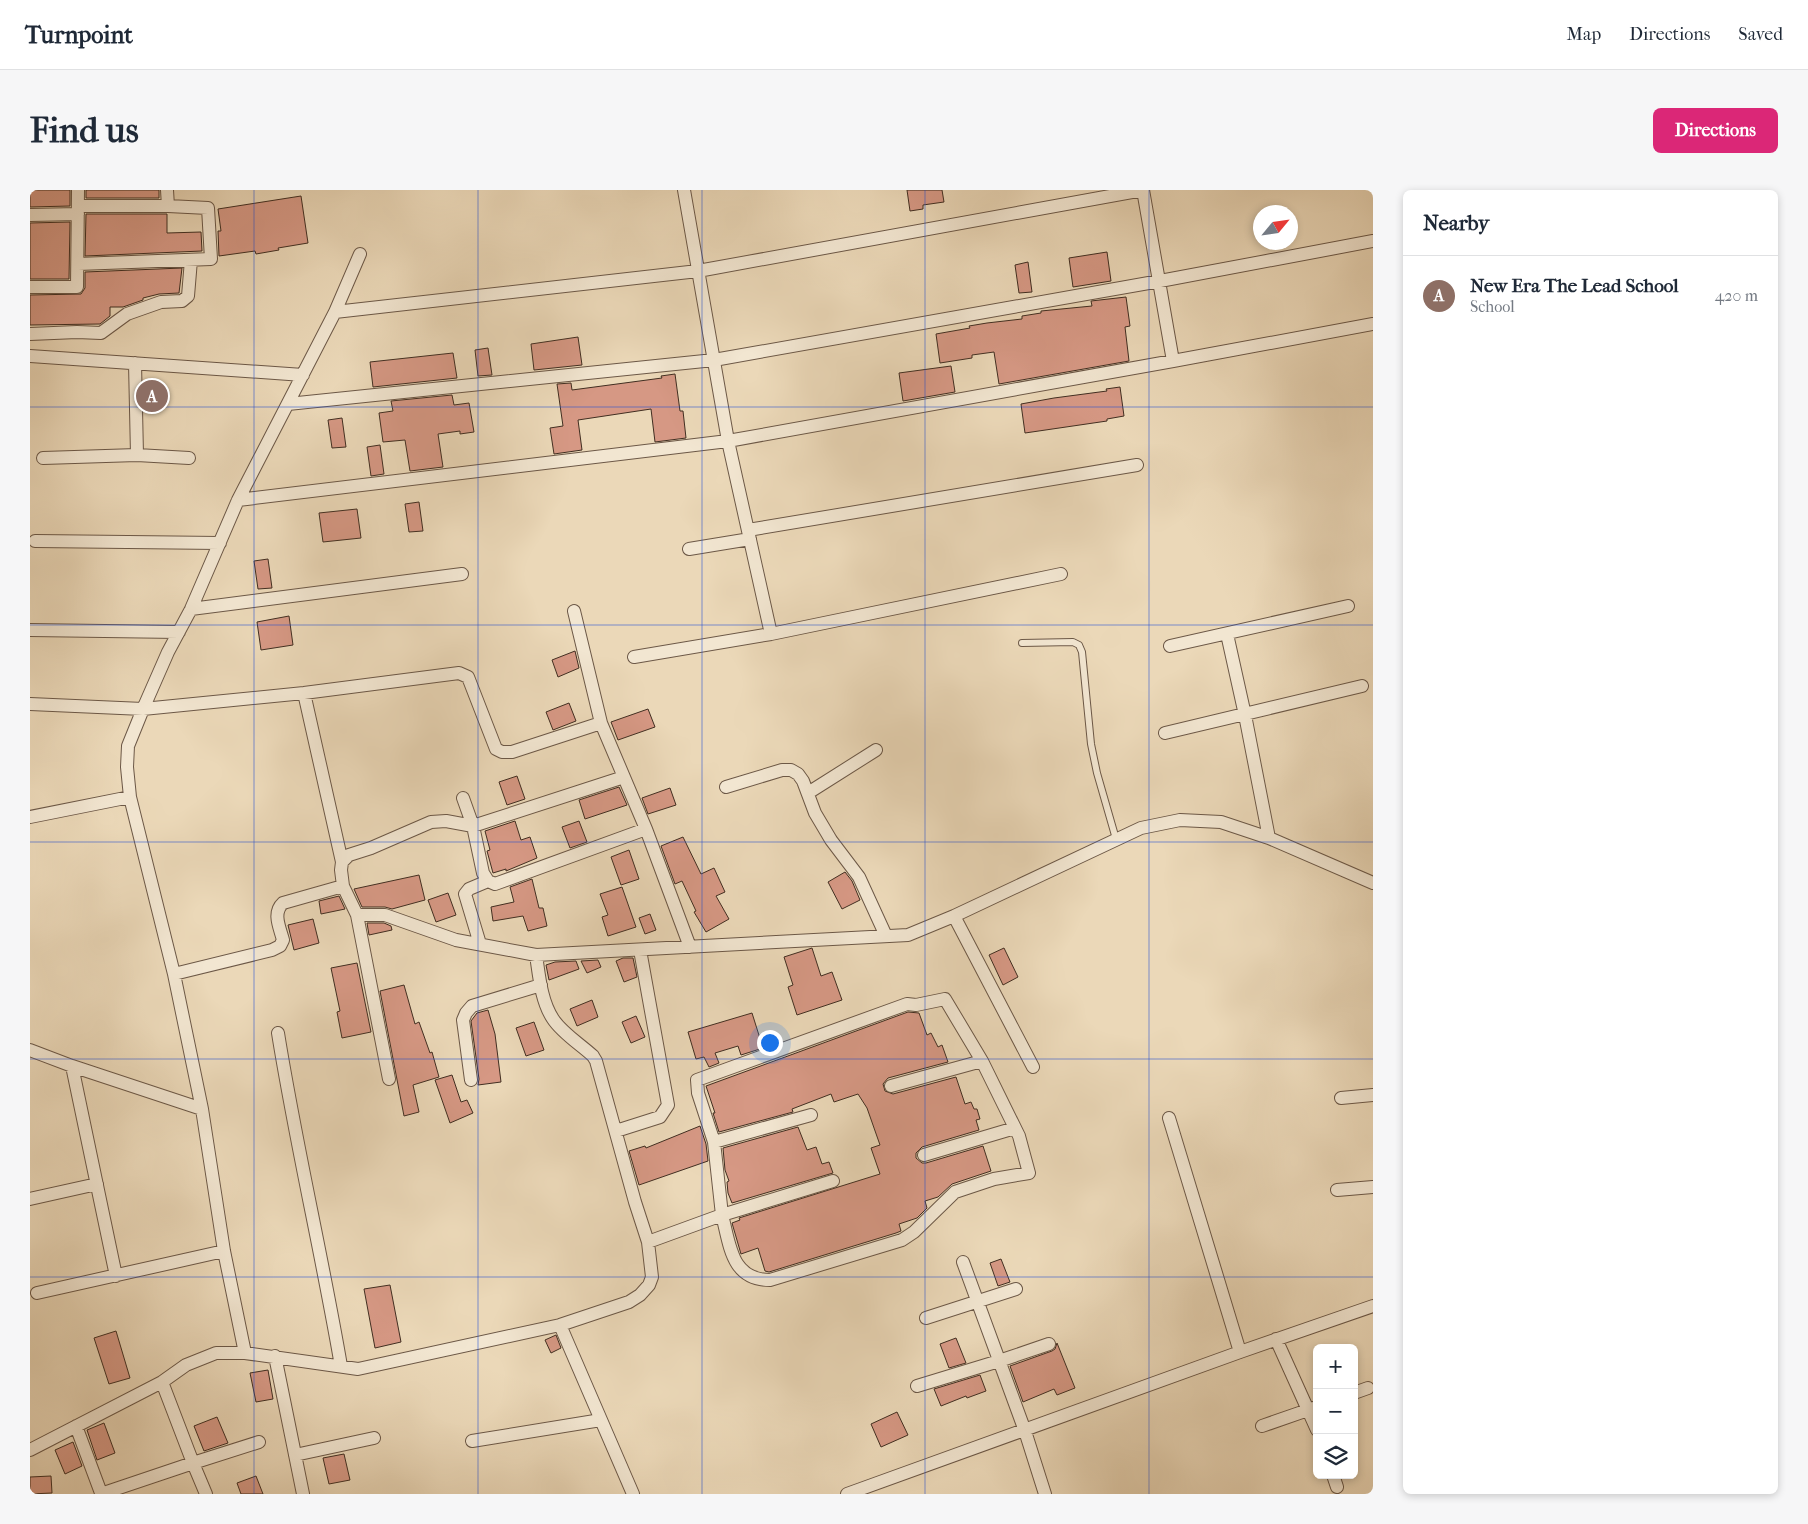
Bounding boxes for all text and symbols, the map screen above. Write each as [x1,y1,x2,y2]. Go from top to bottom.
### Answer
text: Turnpoint [25,21,133,49]
text: Map [1567,24,1601,45]
text: Directions [1629,24,1710,45]
text: Saved [1738,24,1783,45]
button: Directions [1653,108,1778,153]
text: Find us [30,110,139,151]
north arrow [1253,205,1298,250]
text: Nearby [1423,211,1489,235]
text: New Era The Lead School [1470,275,1679,297]
text: A [1434,286,1444,305]
text: 420 m [1715,286,1758,305]
text: School [1470,297,1515,316]
pin: A [136,377,168,415]
your location [757,1030,783,1056]
map controls [1313,1344,1358,1479]
button: + [1313,1344,1358,1389]
button: − [1313,1389,1358,1434]
button: layers [1313,1434,1358,1479]

